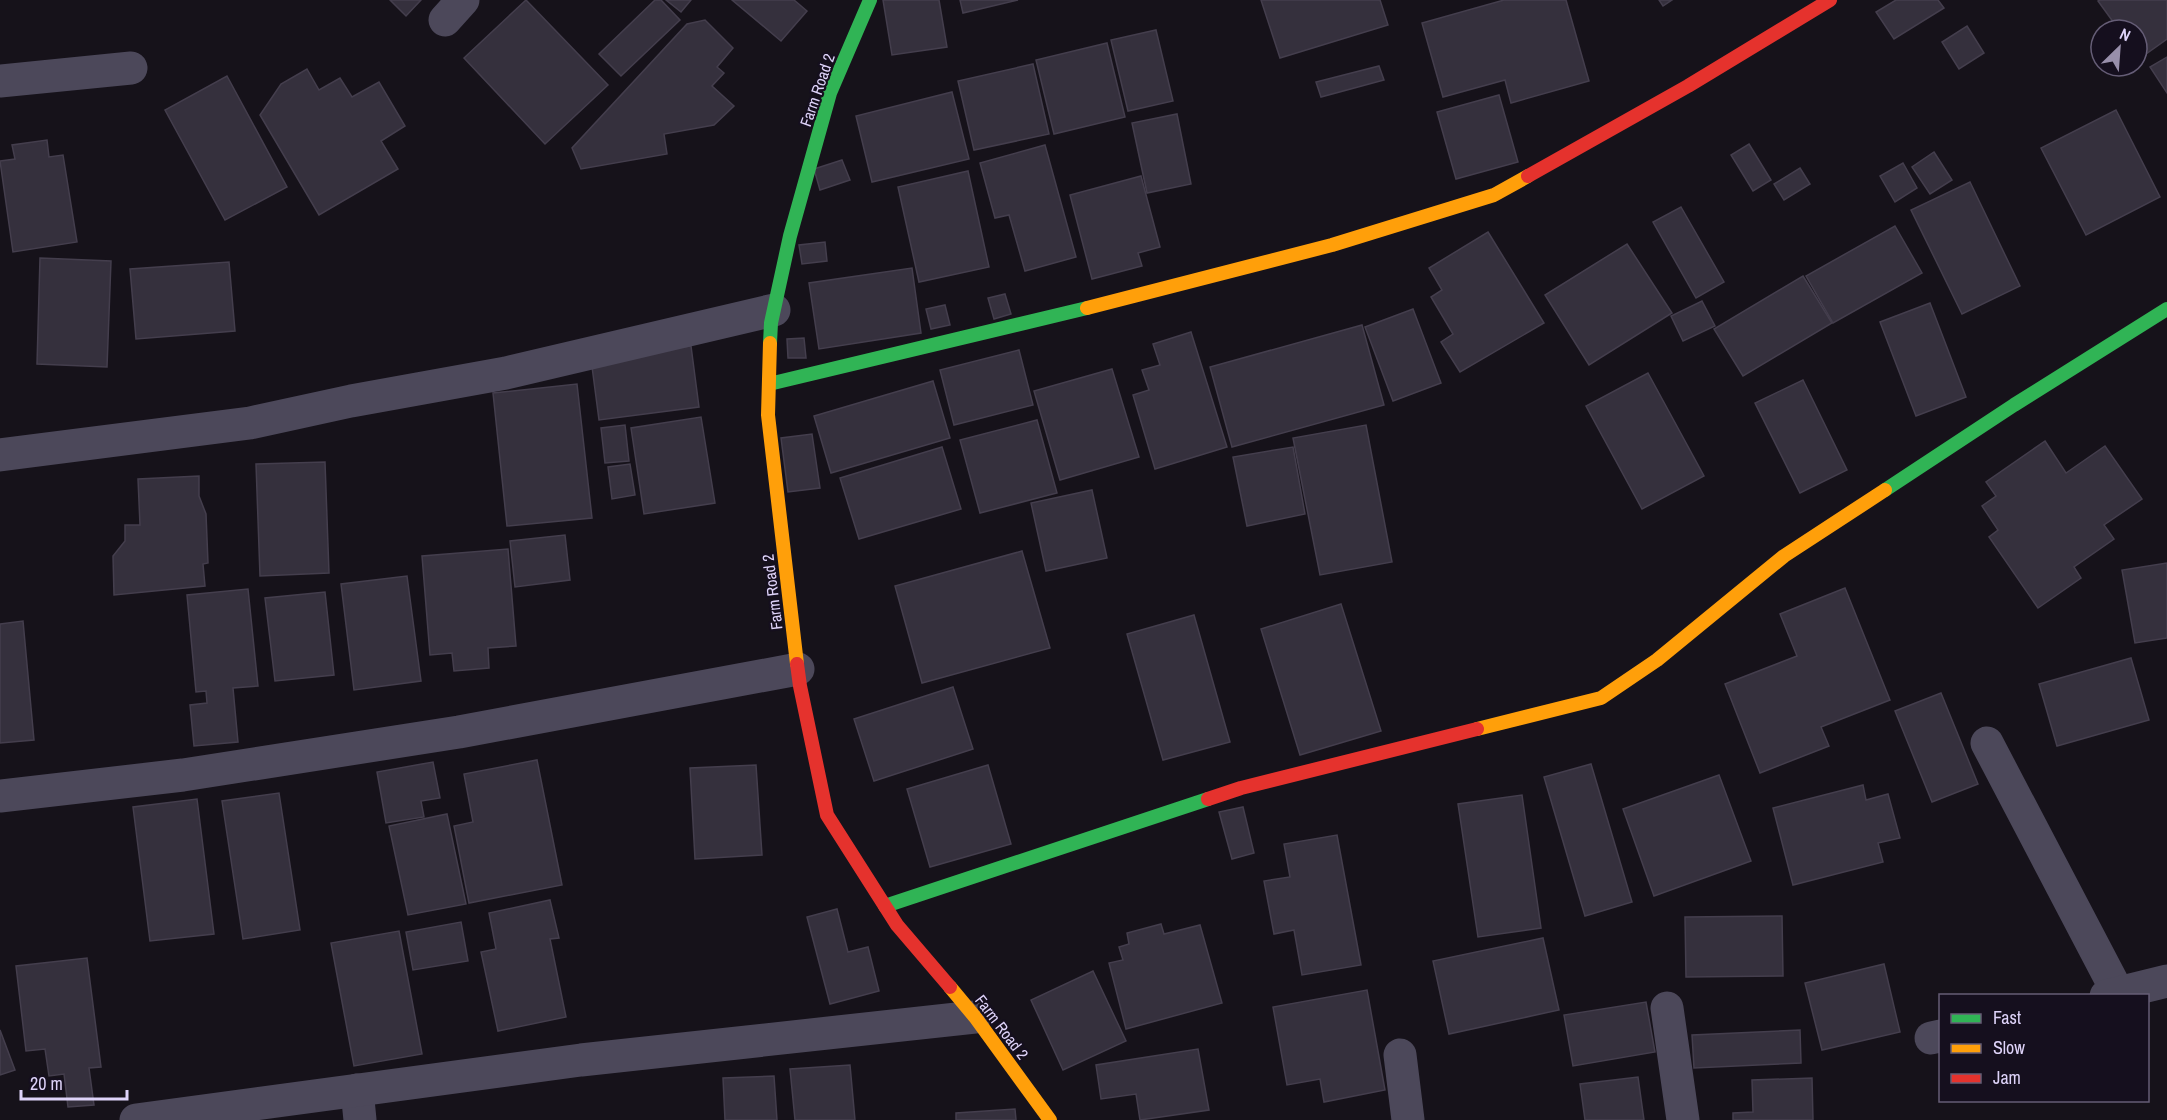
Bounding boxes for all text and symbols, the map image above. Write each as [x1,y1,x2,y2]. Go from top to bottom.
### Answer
north arrow [2089,18,2149,78]
text: N [2116,22,2134,46]
street label: Farm Road 2 [794,51,840,129]
street label: Farm Road 2 [756,553,788,631]
street label: Farm Road 2 [970,990,1034,1064]
legend [1939,994,2149,1102]
text: Fast [1993,1005,2021,1030]
text: Slow [1993,1035,2025,1060]
scale bar [21,1063,128,1101]
text: Jam [1993,1065,2021,1090]
text: 20 m [30,1071,63,1096]

